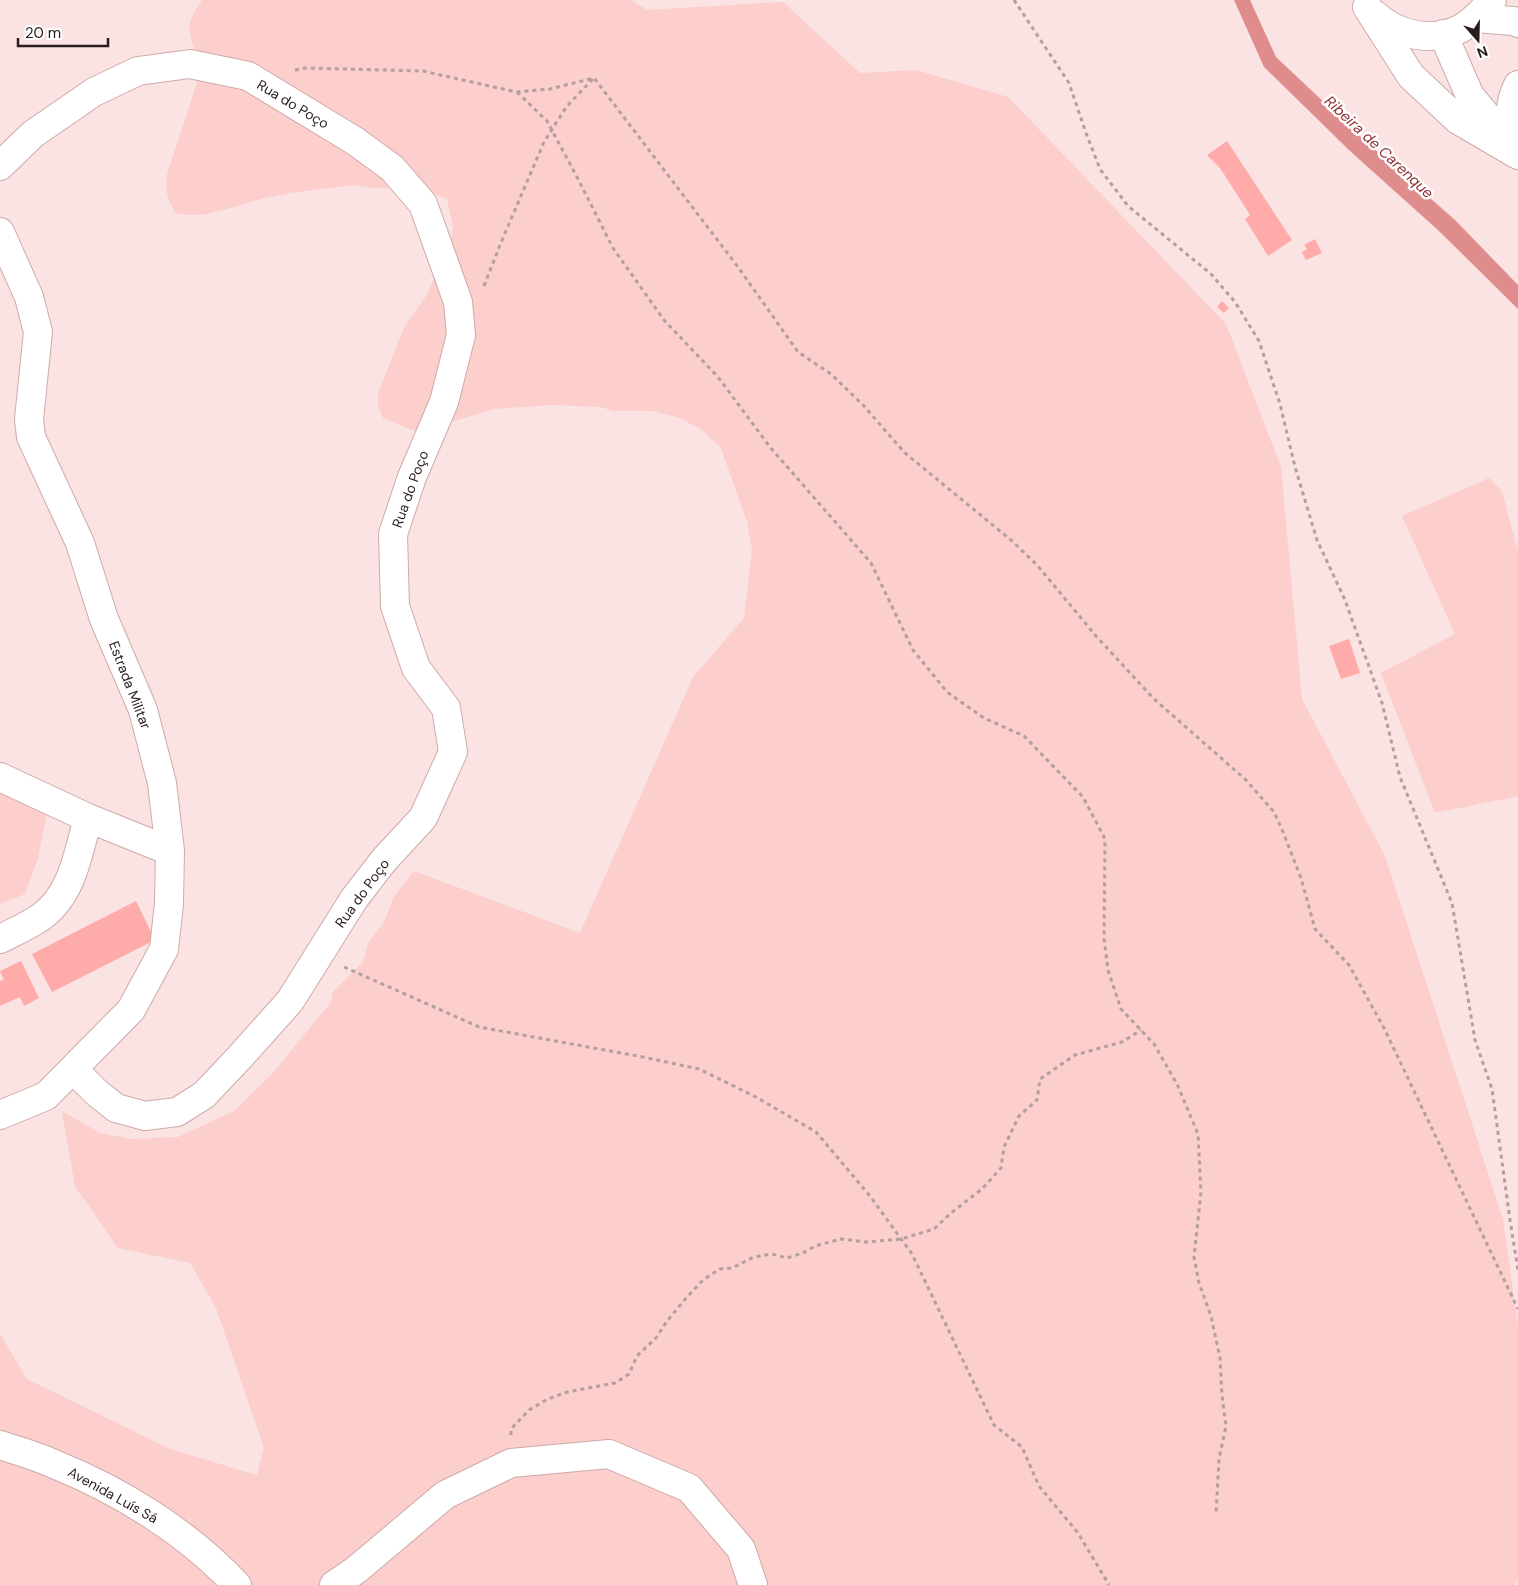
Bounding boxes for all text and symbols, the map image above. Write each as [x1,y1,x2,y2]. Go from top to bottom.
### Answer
scale bar [18,15,108,47]
north arrow [1453,15,1503,65]
text: 20 m [25,23,61,43]
text: N [1475,42,1490,62]
street label: Rua do Poço [254,75,332,133]
water label: Ribeira de Carenque [1320,91,1438,203]
street label: Rua do Poço [388,448,432,530]
street label: Estrada Militar [105,638,155,732]
street label: Rua do Poço [331,855,393,931]
street label: Avenida Luís Sá [65,1463,161,1527]

